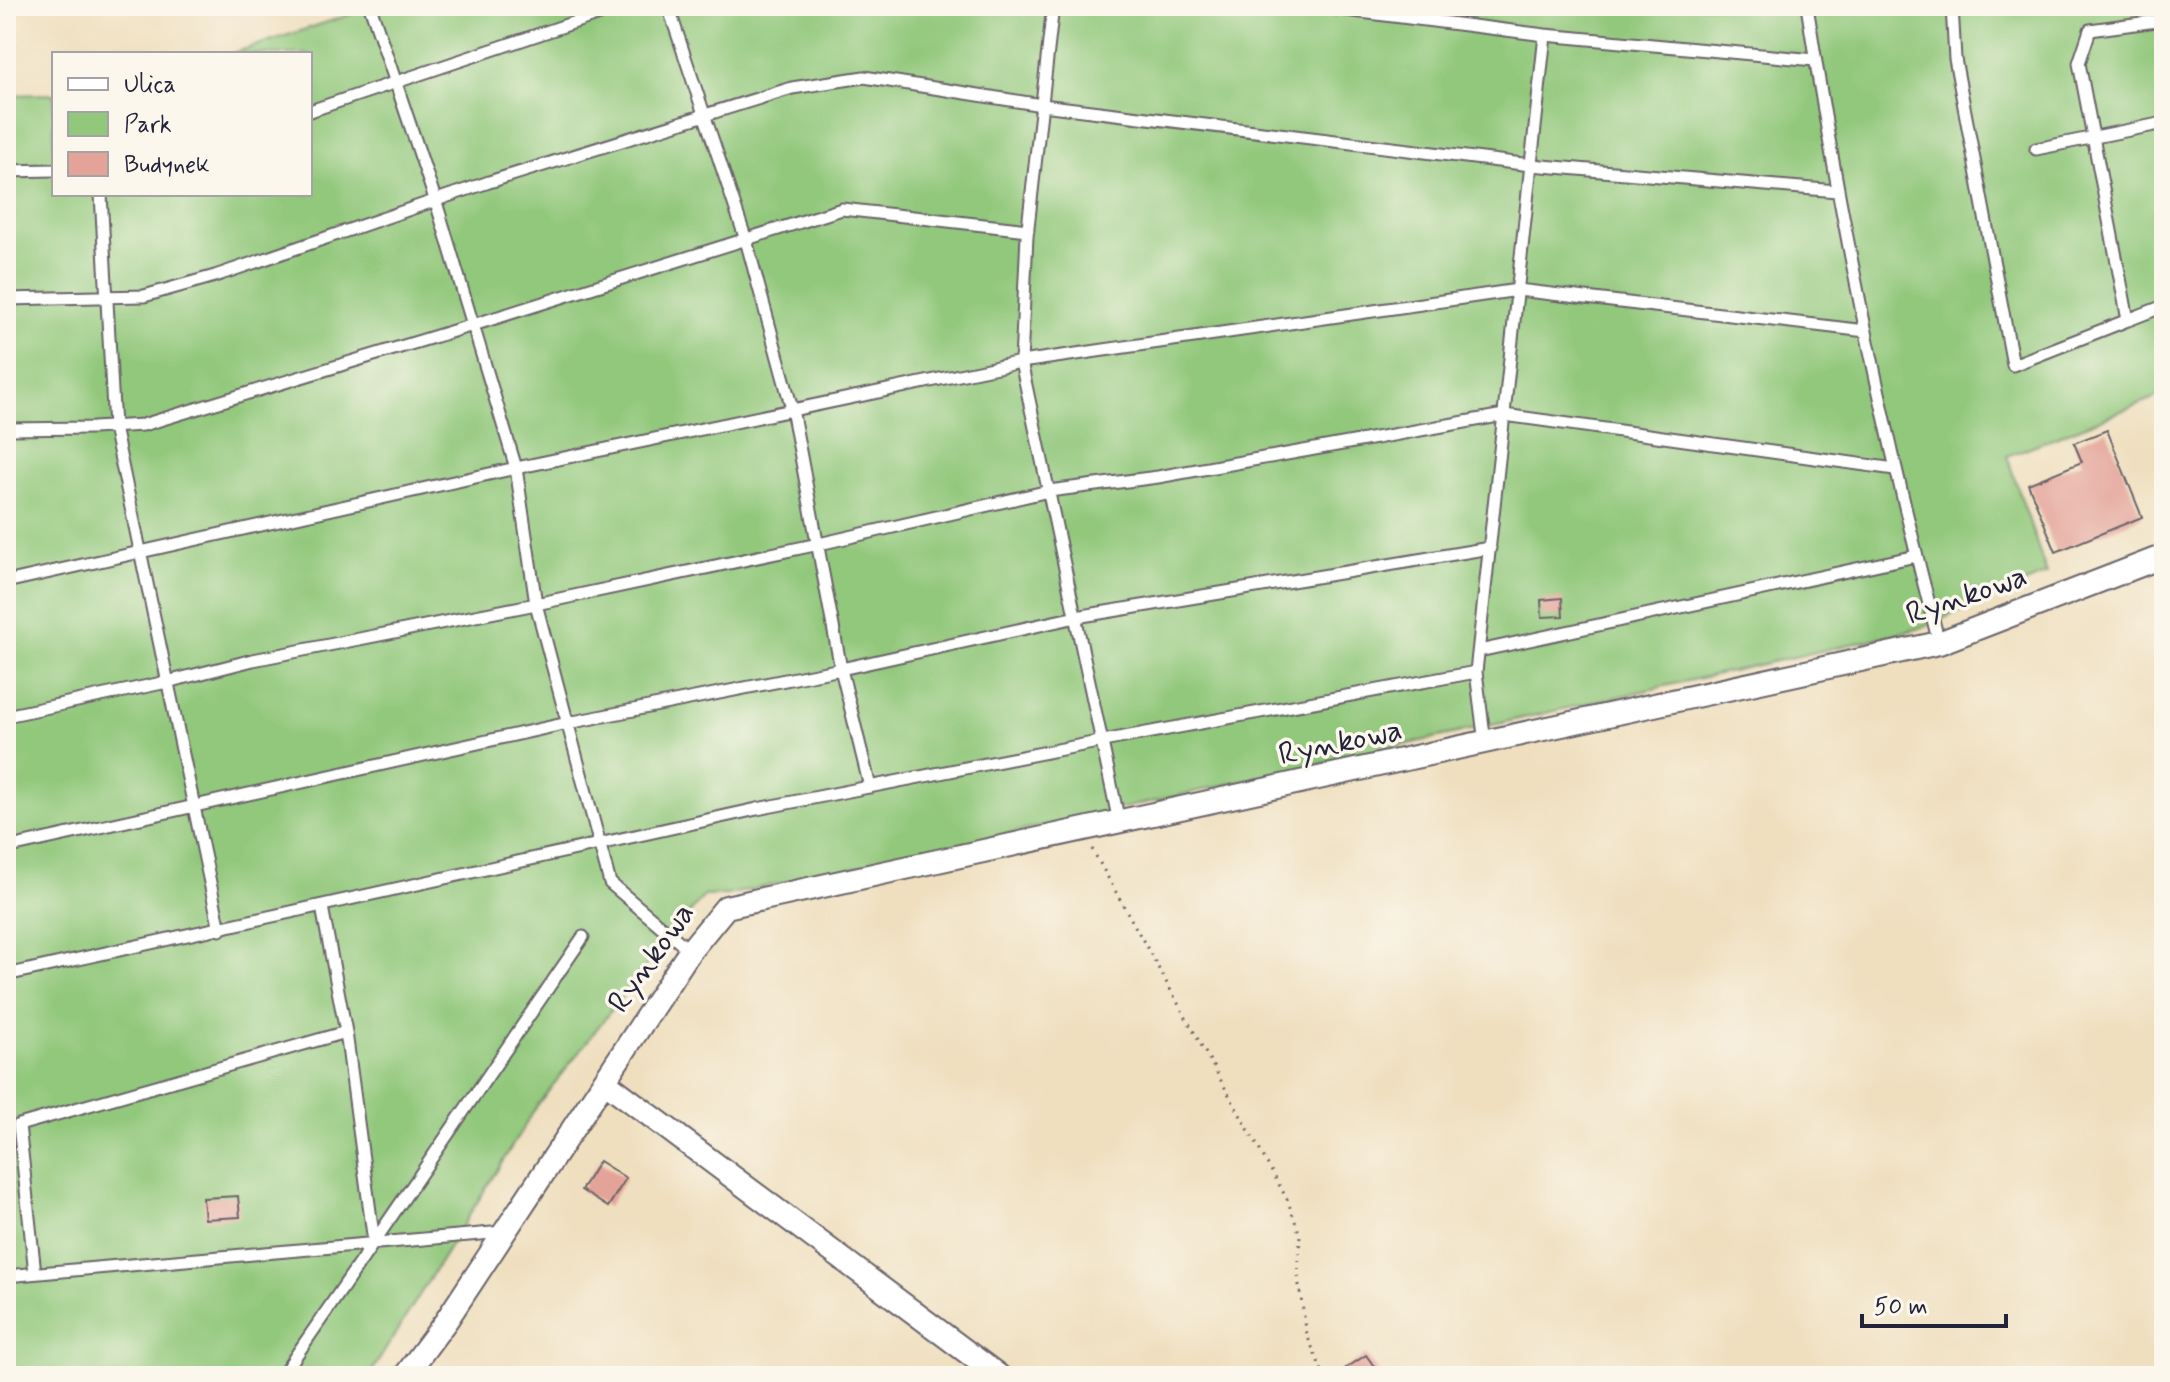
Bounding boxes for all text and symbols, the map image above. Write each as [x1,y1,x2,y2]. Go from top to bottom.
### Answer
legend [52,52,312,196]
text: Ulica [124,70,176,101]
text: Park [124,110,172,141]
text: Budynek [124,150,210,181]
street label: Rynkowa [1900,556,2033,636]
street label: Rynkowa [1275,709,1406,777]
street label: Rynkowa [598,895,705,1022]
scale bar [1862,1278,2006,1328]
text: 50 m [1874,1292,1928,1323]

